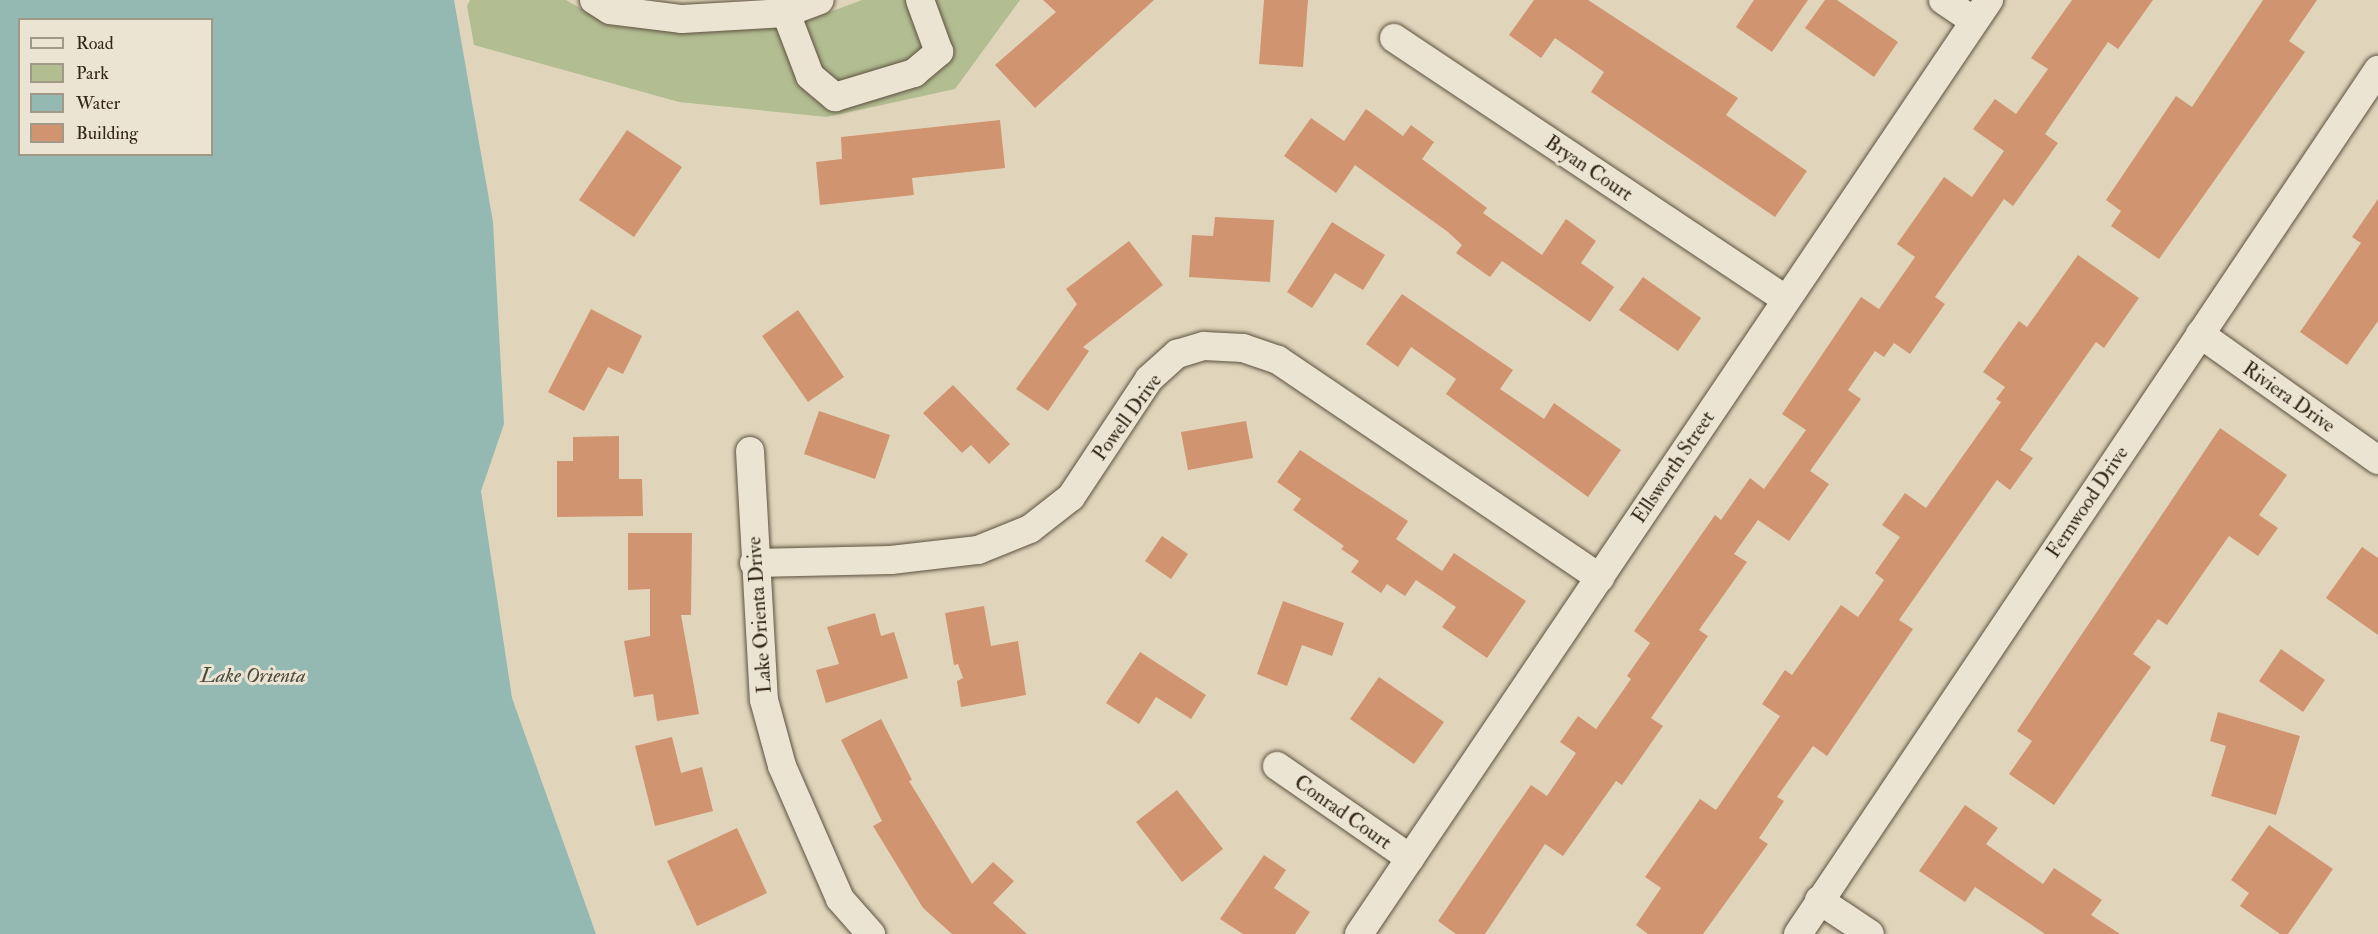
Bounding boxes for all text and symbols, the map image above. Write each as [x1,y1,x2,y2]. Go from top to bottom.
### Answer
legend [18,18,213,156]
text: Road [76,32,114,55]
text: Park [76,62,109,85]
text: Water [76,92,120,115]
text: Building [76,122,138,145]
street label: Bryan Court [1541,130,1637,206]
street label: Riviera Drive [2238,356,2340,438]
street label: Powell Drive [1087,369,1167,465]
street label: Ellsworth Street [1627,406,1719,528]
street label: Fernwood Drive [2041,442,2133,562]
street label: Lake Orienta Drive [742,536,776,694]
water label: Lake Orienta [200,663,306,689]
street label: Conrad Court [1290,770,1396,854]

